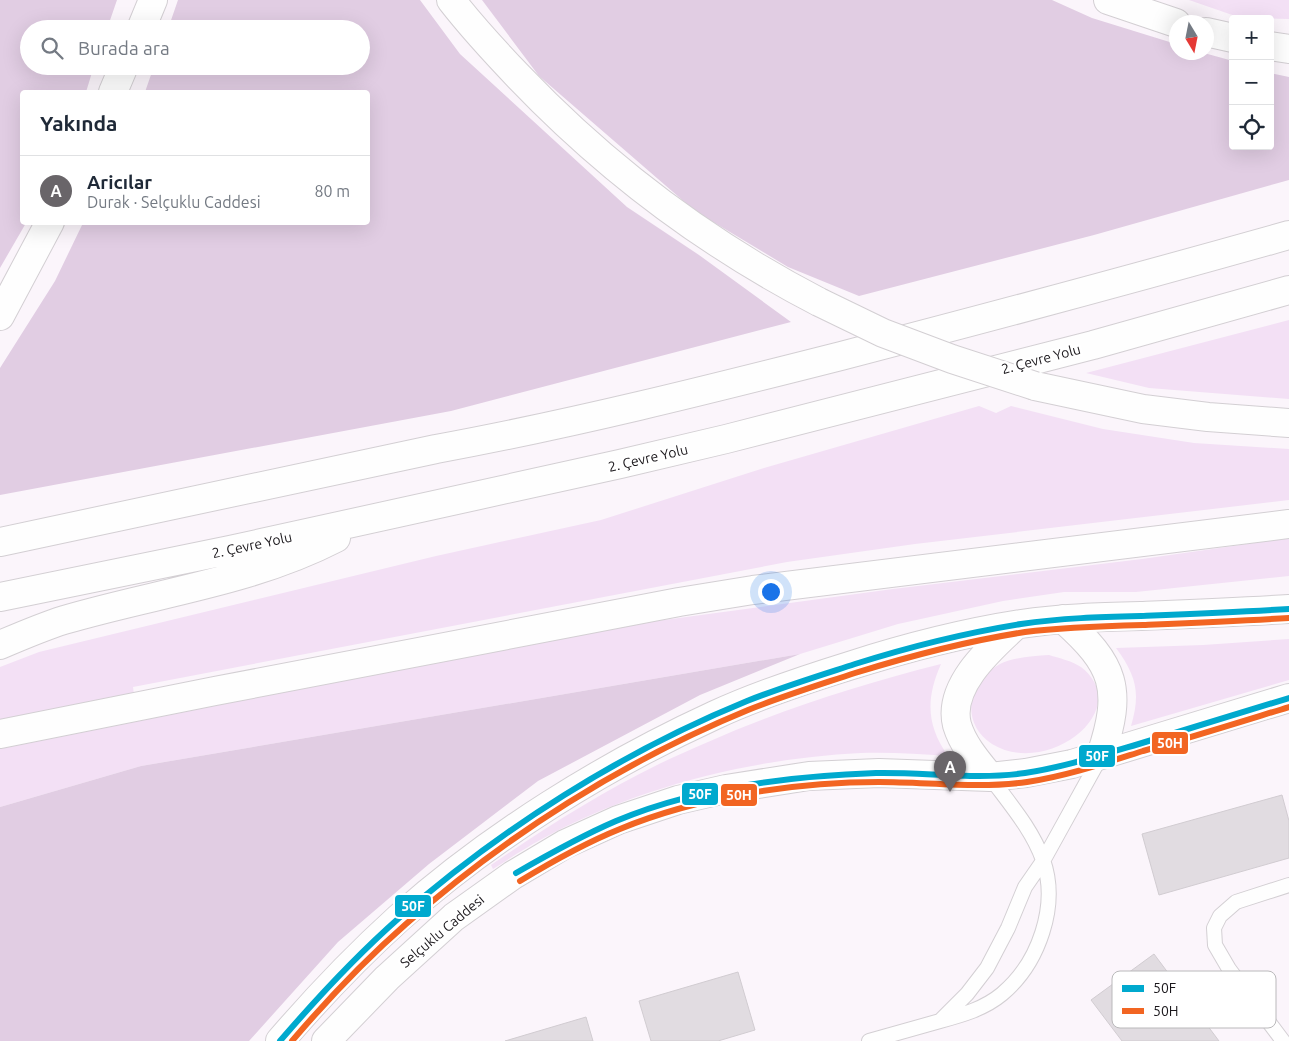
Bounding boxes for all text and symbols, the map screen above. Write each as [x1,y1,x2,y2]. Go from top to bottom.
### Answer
north arrow [1169,15,1214,60]
map controls [1229,15,1274,150]
button: + [1229,15,1274,60]
search box [20,20,370,75]
icon: search [38,34,66,62]
text: Burada ara [78,37,170,59]
button: − [1229,60,1274,105]
button: locate [1229,105,1274,150]
text: Yakında [40,111,117,135]
text: Aricılar [87,171,152,193]
text: A [50,182,62,200]
text: 80 m [314,182,350,200]
text: Durak · Selçuklu Caddesi [87,193,261,211]
street label: 2. Çevre Yolu [1000,341,1082,377]
street label: 2. Çevre Yolu [607,441,689,475]
street label: 2. Çevre Yolu [211,529,293,561]
your location [758,579,784,605]
line badge: 50H [1151,731,1189,755]
text: 50H [1157,735,1183,751]
line badge: 50F [1078,744,1116,768]
text: 50F [1085,748,1109,764]
pin: A [934,751,966,792]
line badge: 50F [681,782,719,806]
line badge: 50H [720,783,758,807]
text: 50F [688,786,712,802]
text: 50H [726,787,752,803]
street label: Selçuklu Caddesi [397,891,487,971]
line badge: 50F [394,894,432,918]
text: 50F [401,898,425,914]
legend [1112,971,1276,1028]
text: 50F [1153,980,1176,996]
text: 50H [1153,1003,1179,1019]

